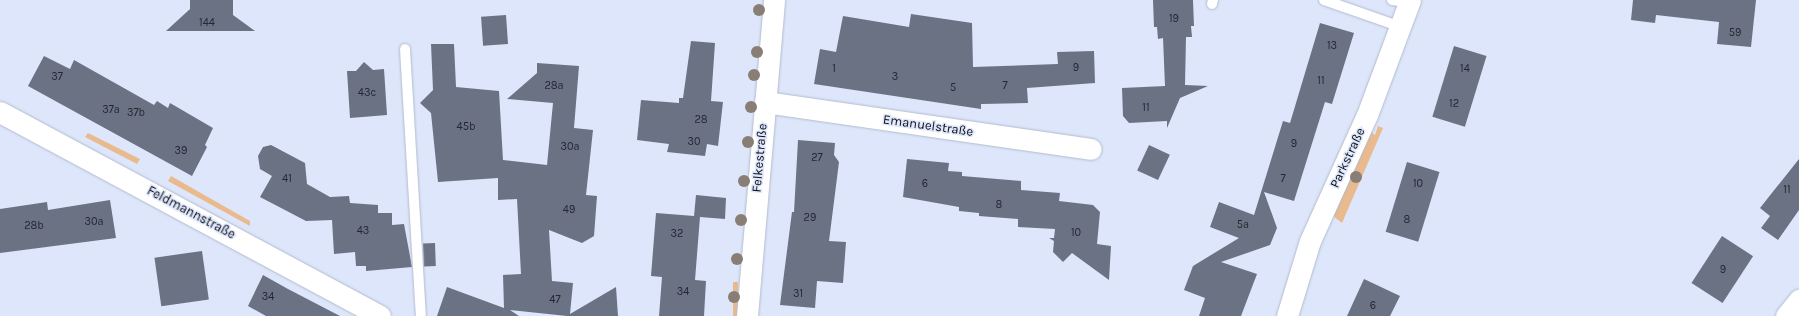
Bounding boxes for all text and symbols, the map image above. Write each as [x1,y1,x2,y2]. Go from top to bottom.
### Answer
house number: 19 [1169,12,1179,26]
house number: 144 [199,16,215,30]
house number: 59 [1729,26,1741,40]
house number: 13 [1327,39,1337,53]
house number: 9 [1073,61,1079,75]
house number: 1 [832,62,836,76]
house number: 14 [1460,62,1470,76]
house number: 37 [51,70,63,84]
house number: 3 [892,70,898,84]
house number: 11 [1317,74,1325,88]
house number: 28a [544,79,564,93]
house number: 7 [1002,79,1008,93]
house number: 5 [950,81,956,95]
house number: 43c [358,86,376,100]
house number: 12 [1449,97,1459,111]
house number: 11 [1142,101,1150,115]
house number: 37a [102,103,120,117]
house number: 37b [127,106,145,120]
street label: Emanuelstraße [882,112,974,140]
house number: 28 [694,113,708,127]
house number: 45b [457,120,475,134]
street label: Felkestraße [749,123,771,193]
street label: Parkstraße [1327,125,1369,191]
house number: 30 [687,135,701,149]
house number: 9 [1291,137,1297,151]
house number: 30a [560,140,580,154]
house number: 39 [175,144,187,158]
house number: 27 [811,151,823,165]
house number: 41 [282,172,292,186]
house number: 7 [1280,172,1286,186]
house number: 6 [922,177,928,191]
house number: 10 [1413,177,1423,191]
street label: Feldmannstraße [144,183,238,243]
house number: 11 [1783,183,1791,197]
house number: 8 [996,198,1002,212]
house number: 49 [563,203,575,217]
house number: 29 [804,211,816,225]
house number: 8 [1404,213,1410,227]
house number: 30a [84,215,104,229]
house number: 5a [1237,218,1249,232]
house number: 28b [24,219,44,233]
house number: 43 [357,224,369,238]
house number: 10 [1071,226,1081,240]
house number: 32 [671,227,683,241]
house number: 9 [1720,263,1726,277]
house number: 34 [677,285,689,299]
house number: 31 [793,287,803,301]
house number: 34 [262,290,274,304]
house number: 47 [549,293,561,307]
house number: 6 [1370,299,1376,313]

